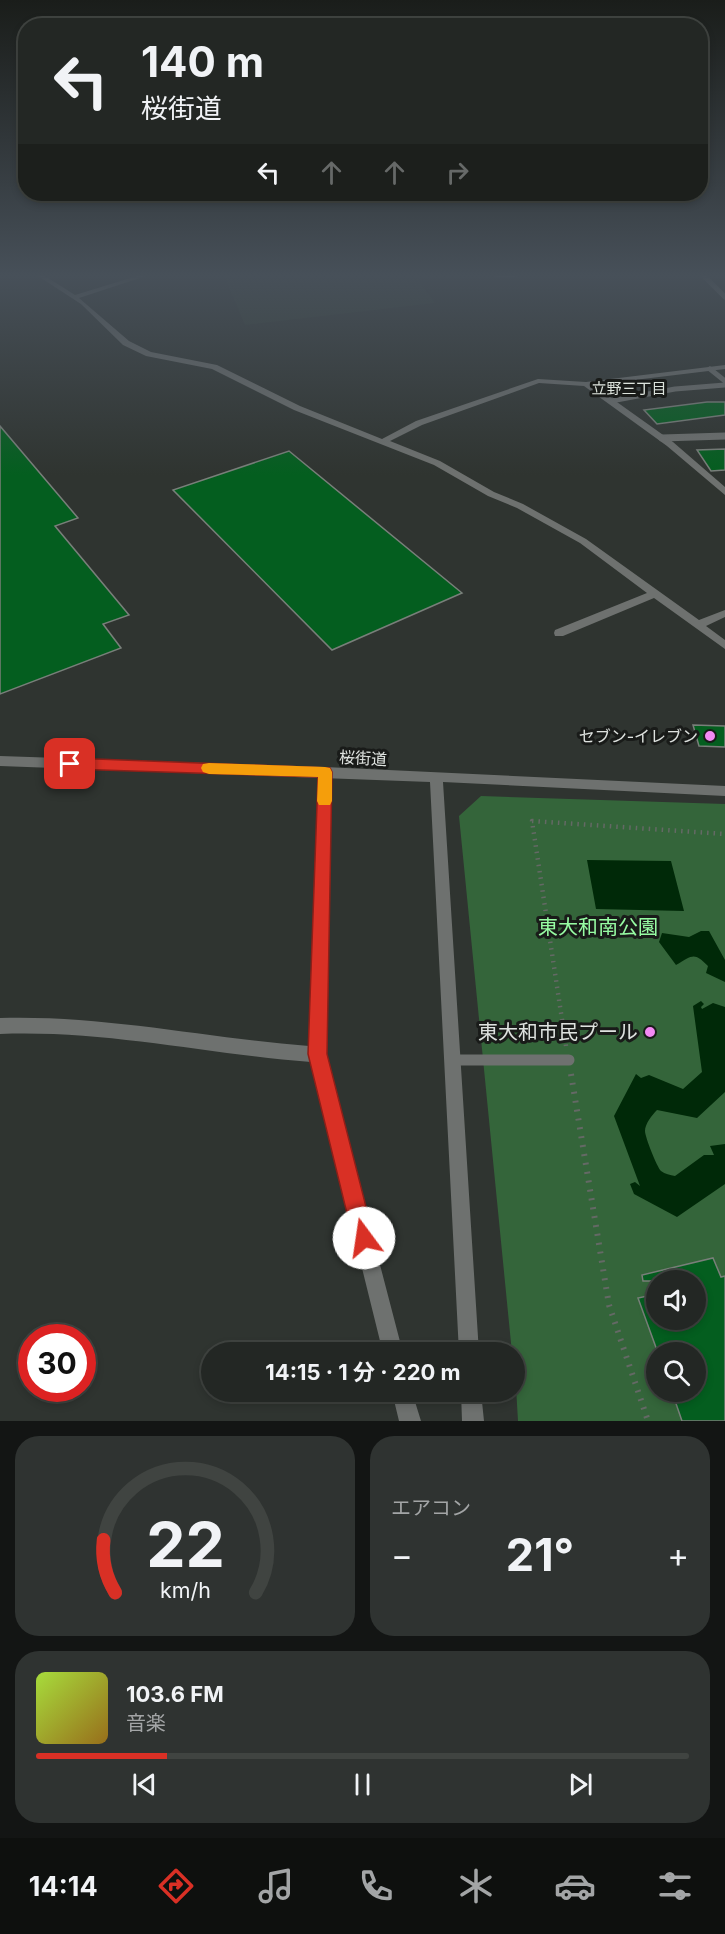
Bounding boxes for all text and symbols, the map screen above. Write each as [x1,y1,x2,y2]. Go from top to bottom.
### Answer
text: 140 m [141,36,264,87]
icon: left [42,42,120,120]
text: 桜街道 [141,92,222,125]
icon: left [252,156,285,189]
icon: ahead [315,156,348,189]
icon: ahead [378,156,411,189]
icon: right [441,156,474,189]
district label: 立野三丁目 [591,379,667,398]
place label: セブン-イレブン [579,726,698,746]
marker: セブン-イレブン [703,729,717,743]
pin [44,738,95,789]
icon: arrive [53,747,86,780]
street label: 桜街道 [339,747,387,769]
park label: 東大和南公園 [538,915,658,939]
place label: 東大和市民プール [478,1020,638,1044]
marker: 東大和市民プール [643,1025,657,1039]
position arrow [332,1206,396,1270]
map controls [646,1270,706,1402]
button: sound [646,1270,706,1330]
speed limit sign: 30 [18,1324,96,1402]
button: search [646,1342,706,1402]
text: 14:15 · 1 分 · 220 m [265,1359,461,1385]
text: エアコン [391,1496,471,1520]
text: 22 [146,1507,224,1582]
text: 21° [506,1527,574,1582]
text: − [391,1535,413,1575]
text: + [667,1535,689,1575]
text: km/h [160,1577,210,1603]
text: 103.6 FM [126,1681,224,1707]
text: 音楽 [126,1711,166,1735]
icon: previous [128,1768,161,1801]
icon: pause [346,1768,379,1801]
icon: next [564,1768,597,1801]
icon: directions [155,1865,197,1907]
icon: music [255,1865,297,1907]
icon: phone [355,1865,397,1907]
icon: climate [455,1865,497,1907]
icon: car [554,1865,596,1907]
icon: filters [654,1865,696,1907]
text: 14:14 [29,1870,98,1903]

